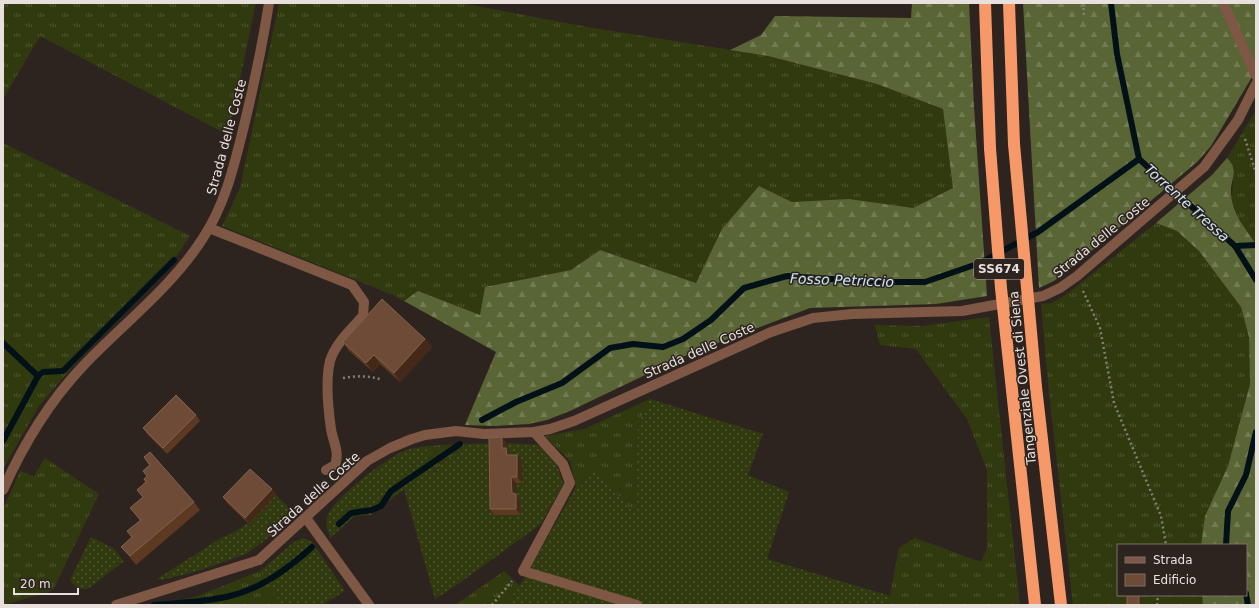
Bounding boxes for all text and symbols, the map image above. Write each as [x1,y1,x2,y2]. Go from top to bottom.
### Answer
street label: Strada delle Coste [204,77,249,197]
water label: Torrente Tressa [1142,161,1232,245]
street label: Strada delle Coste [1050,194,1152,281]
road number: SS674 [974,259,1024,279]
water label: Fosso Petriccio [790,270,894,290]
street label: Tangenziale Ovest di Siena [1006,290,1039,467]
street label: Strada delle Coste [642,319,757,382]
street label: Strada delle Coste [264,449,363,540]
legend [1117,544,1247,596]
text: Strada [1153,553,1193,567]
scale bar [14,570,78,596]
text: Edificio [1153,573,1196,587]
text: 20 m [20,577,51,591]

